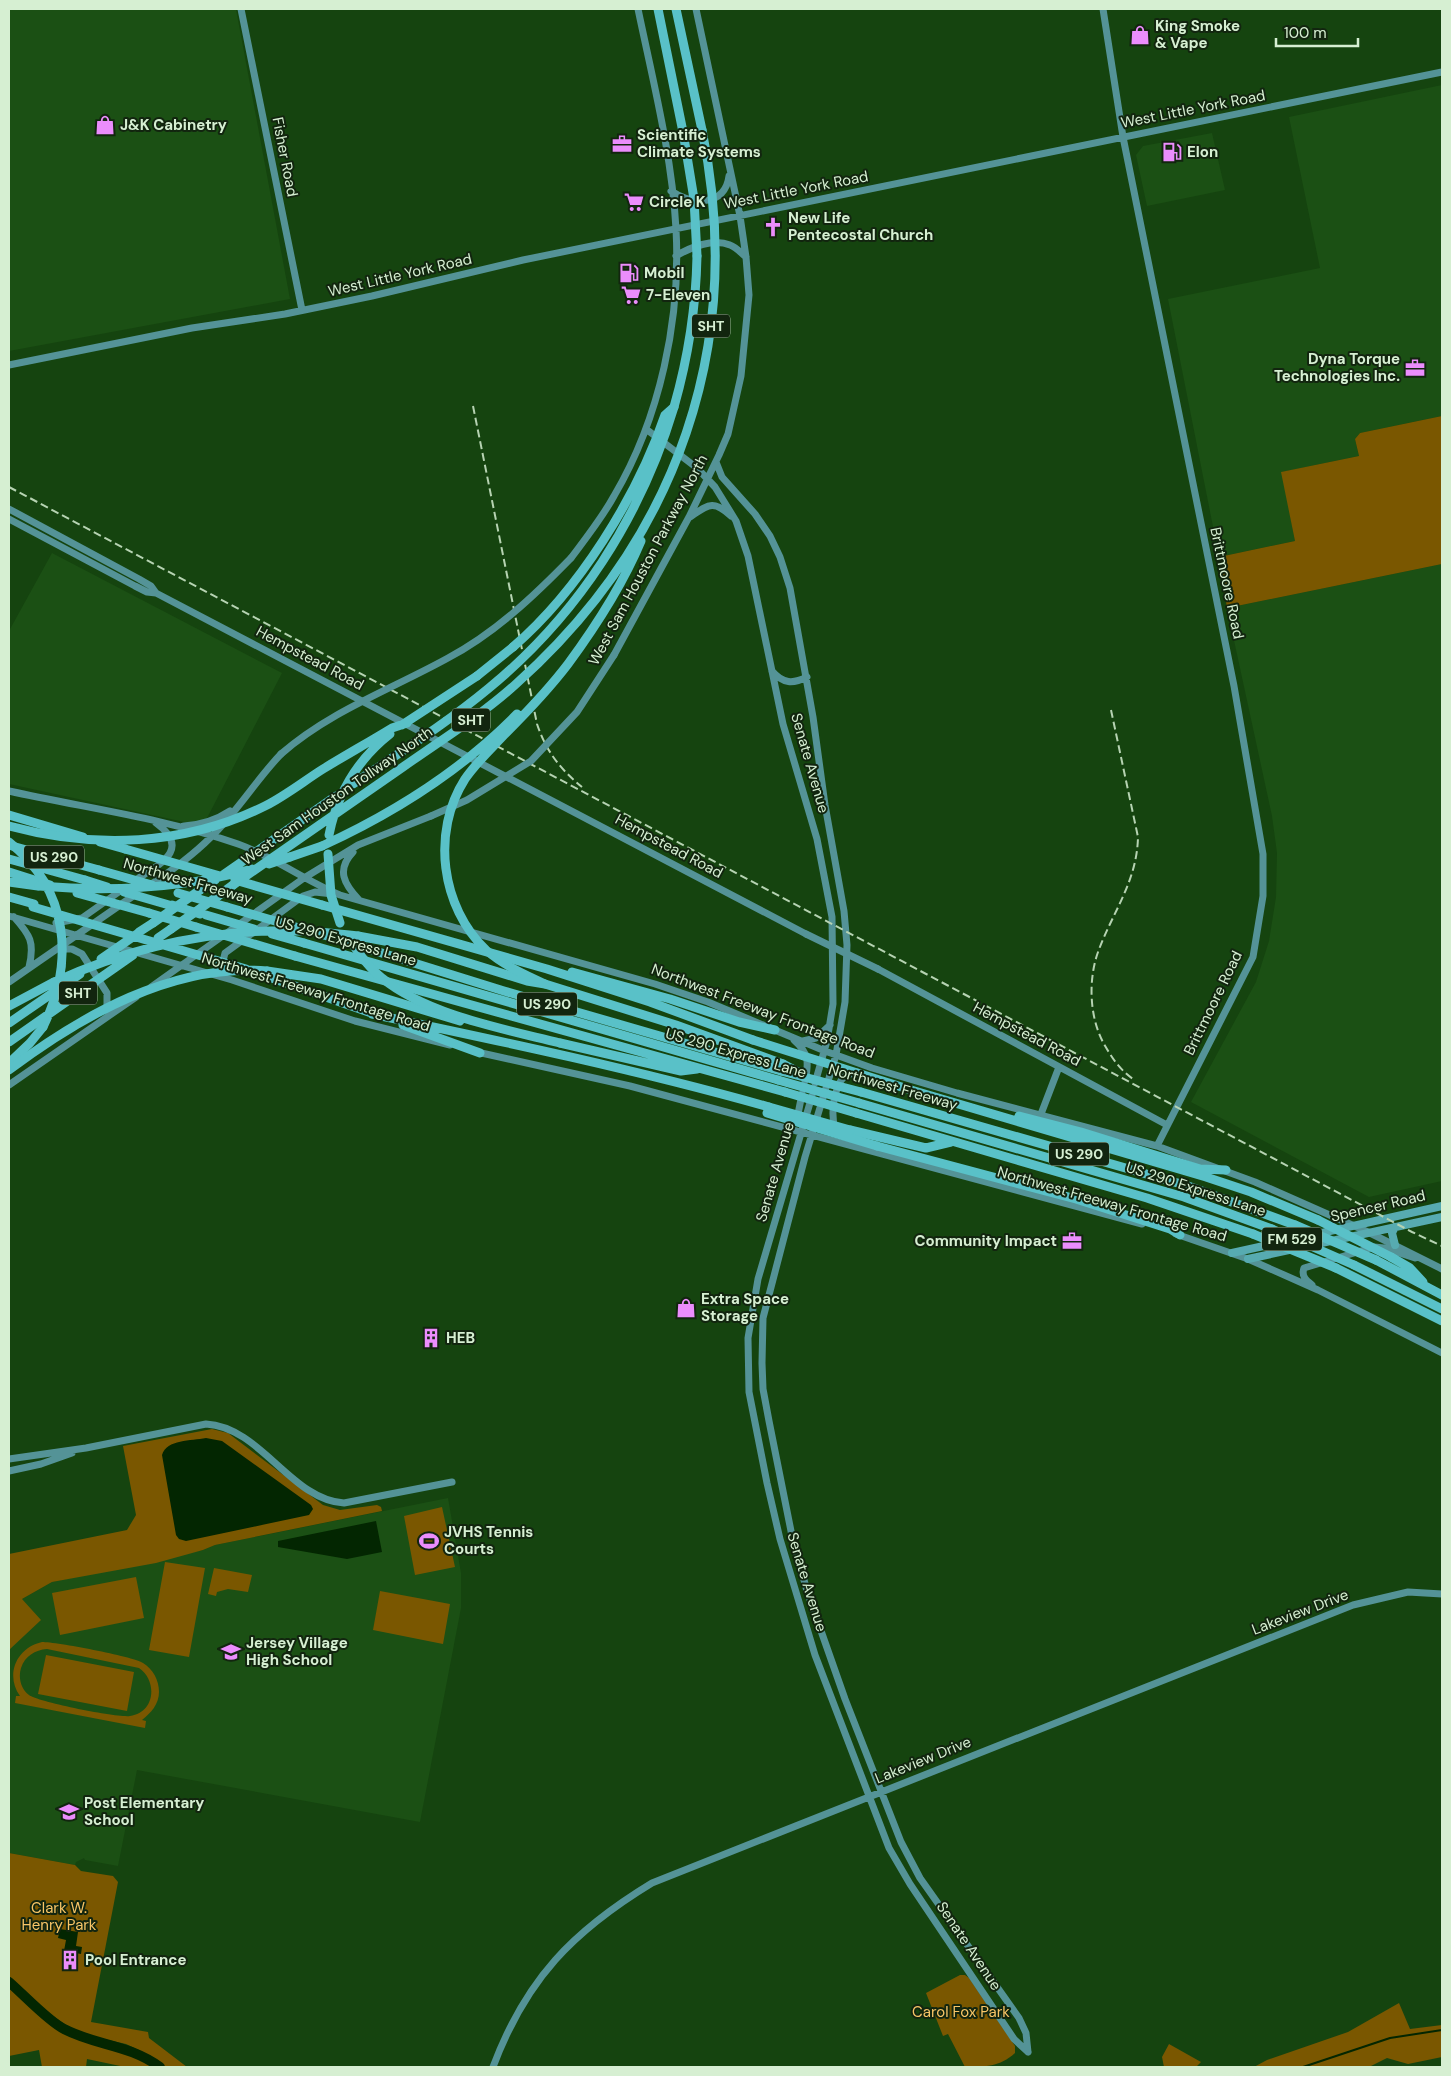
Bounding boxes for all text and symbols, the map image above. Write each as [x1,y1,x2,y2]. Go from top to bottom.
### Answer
scale bar [1276,15,1358,47]
place label: King Smoke & Vape [1155,16,1240,53]
text: 100 m [1284,23,1327,43]
shop icon: King Smoke & Vape [1129,24,1151,46]
street label: West Little York Road [1119,85,1267,133]
shop icon: J&K Cabinetry [94,114,116,136]
place label: J&K Cabinetry [120,115,227,135]
street label: Fisher Road [267,115,303,199]
place label: Scientific Climate Systems [637,125,761,162]
office icon: Scientific Climate Systems [611,133,633,155]
fuel station icon: Elon [1161,141,1183,163]
place label: Elon [1187,142,1218,162]
street label: West Little York Road [722,166,870,214]
supermarket icon: Circle K [623,191,645,213]
place label: Circle K [649,192,706,212]
place label: New Life Pentecostal Church [788,208,933,245]
church icon: New Life Pentecostal Church [762,216,784,238]
street label: West Little York Road [326,249,474,301]
fuel station icon: Mobil [618,262,640,284]
place label: Mobil [644,263,684,283]
supermarket icon: 7-Eleven [620,284,642,306]
place label: 7-Eleven [646,285,710,305]
road number: SHT [692,314,730,338]
place label: Dyna Torque Technologies Inc. [1274,349,1400,386]
office icon: Dyna Torque Technologies Inc. [1404,357,1426,379]
street label: West Sam Houston Parkway North [584,451,712,669]
street label: Brittmoore Road [1205,525,1249,641]
street label: Hempstead Road [253,621,367,695]
road number: SHT [452,708,490,732]
street label: Senate Avenue [786,711,834,815]
street label: West Sam Houston Tollway North [237,722,437,870]
street label: Hempstead Road [612,809,726,883]
road number: US 290 [24,846,84,869]
street label: Northwest Freeway [121,853,256,909]
street label: US 290 Express Lane [273,911,419,971]
street label: Brittmoore Road [1179,947,1247,1059]
street label: Northwest Freeway Frontage Road [199,948,433,1036]
street label: Northwest Freeway Frontage Road [648,959,878,1063]
road number: SHT [59,981,97,1004]
road number: US 290 [517,992,577,1016]
street label: Hempstead Road [970,997,1084,1071]
street label: US 290 Express Lane [663,1023,809,1083]
street label: Northwest Freeway [826,1059,961,1115]
street label: Senate Avenue [751,1120,799,1224]
road number: US 290 [1049,1142,1109,1166]
street label: US 290 Express Lane [1123,1157,1269,1221]
street label: Northwest Freeway Frontage Road [995,1162,1229,1246]
street label: Spencer Road [1329,1185,1427,1227]
road number: FM 529 [1262,1228,1322,1250]
office icon: Community Impact [1061,1230,1083,1252]
place label: Community Impact [915,1231,1057,1251]
place label: Extra Space Storage [701,1289,789,1326]
shop icon: Extra Space Storage [675,1297,697,1319]
building icon: HEB [420,1327,442,1349]
place label: HEB [446,1328,475,1348]
place label: JVHS Tennis Courts [444,1522,533,1559]
sports icon: JVHS Tennis Courts [418,1530,440,1552]
street label: Senate Avenue [782,1530,832,1634]
street label: Lakeview Drive [1249,1584,1351,1640]
place label: Jersey Village High School [246,1633,348,1670]
school or university icon: Jersey Village High School [220,1641,242,1663]
street label: Lakeview Drive [872,1732,974,1788]
place label: Post Elementary School [84,1793,204,1830]
school or university icon: Post Elementary School [58,1801,80,1823]
park label: Clark W. Henry Park [22,1898,97,1935]
street label: Senate Avenue [932,1898,1006,1994]
building icon: Pool Entrance [59,1949,81,1971]
place label: Pool Entrance [85,1950,186,1970]
park label: Carol Fox Park [912,2002,1010,2022]

